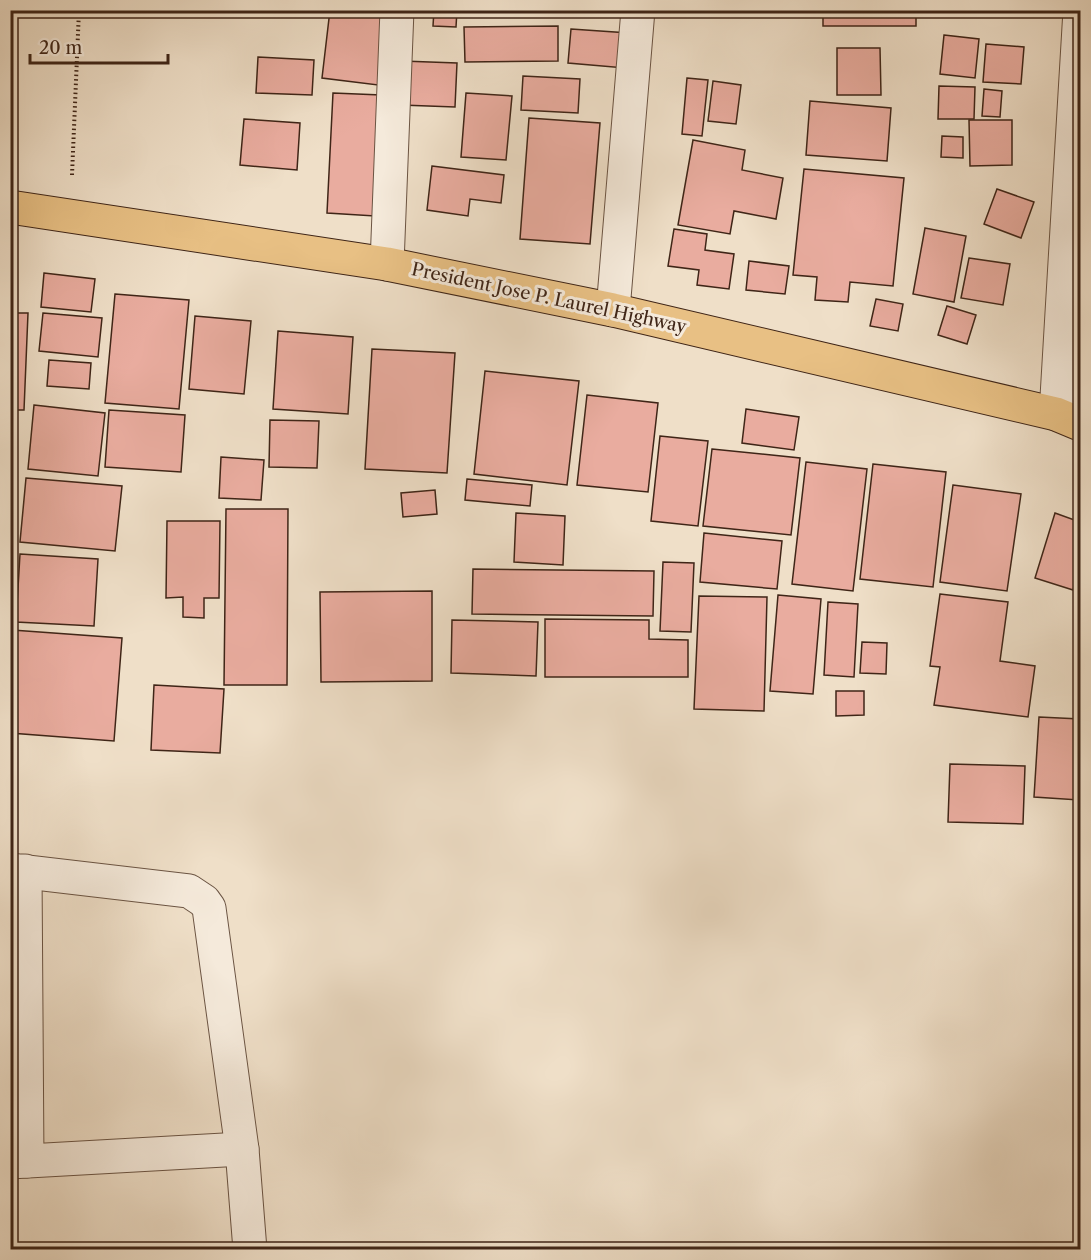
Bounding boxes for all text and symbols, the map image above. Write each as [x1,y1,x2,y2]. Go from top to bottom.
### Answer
scale bar [30,27,168,65]
text: 20 m [39,37,83,59]
street label: President Jose P. Laurel Highway [410,258,689,338]

